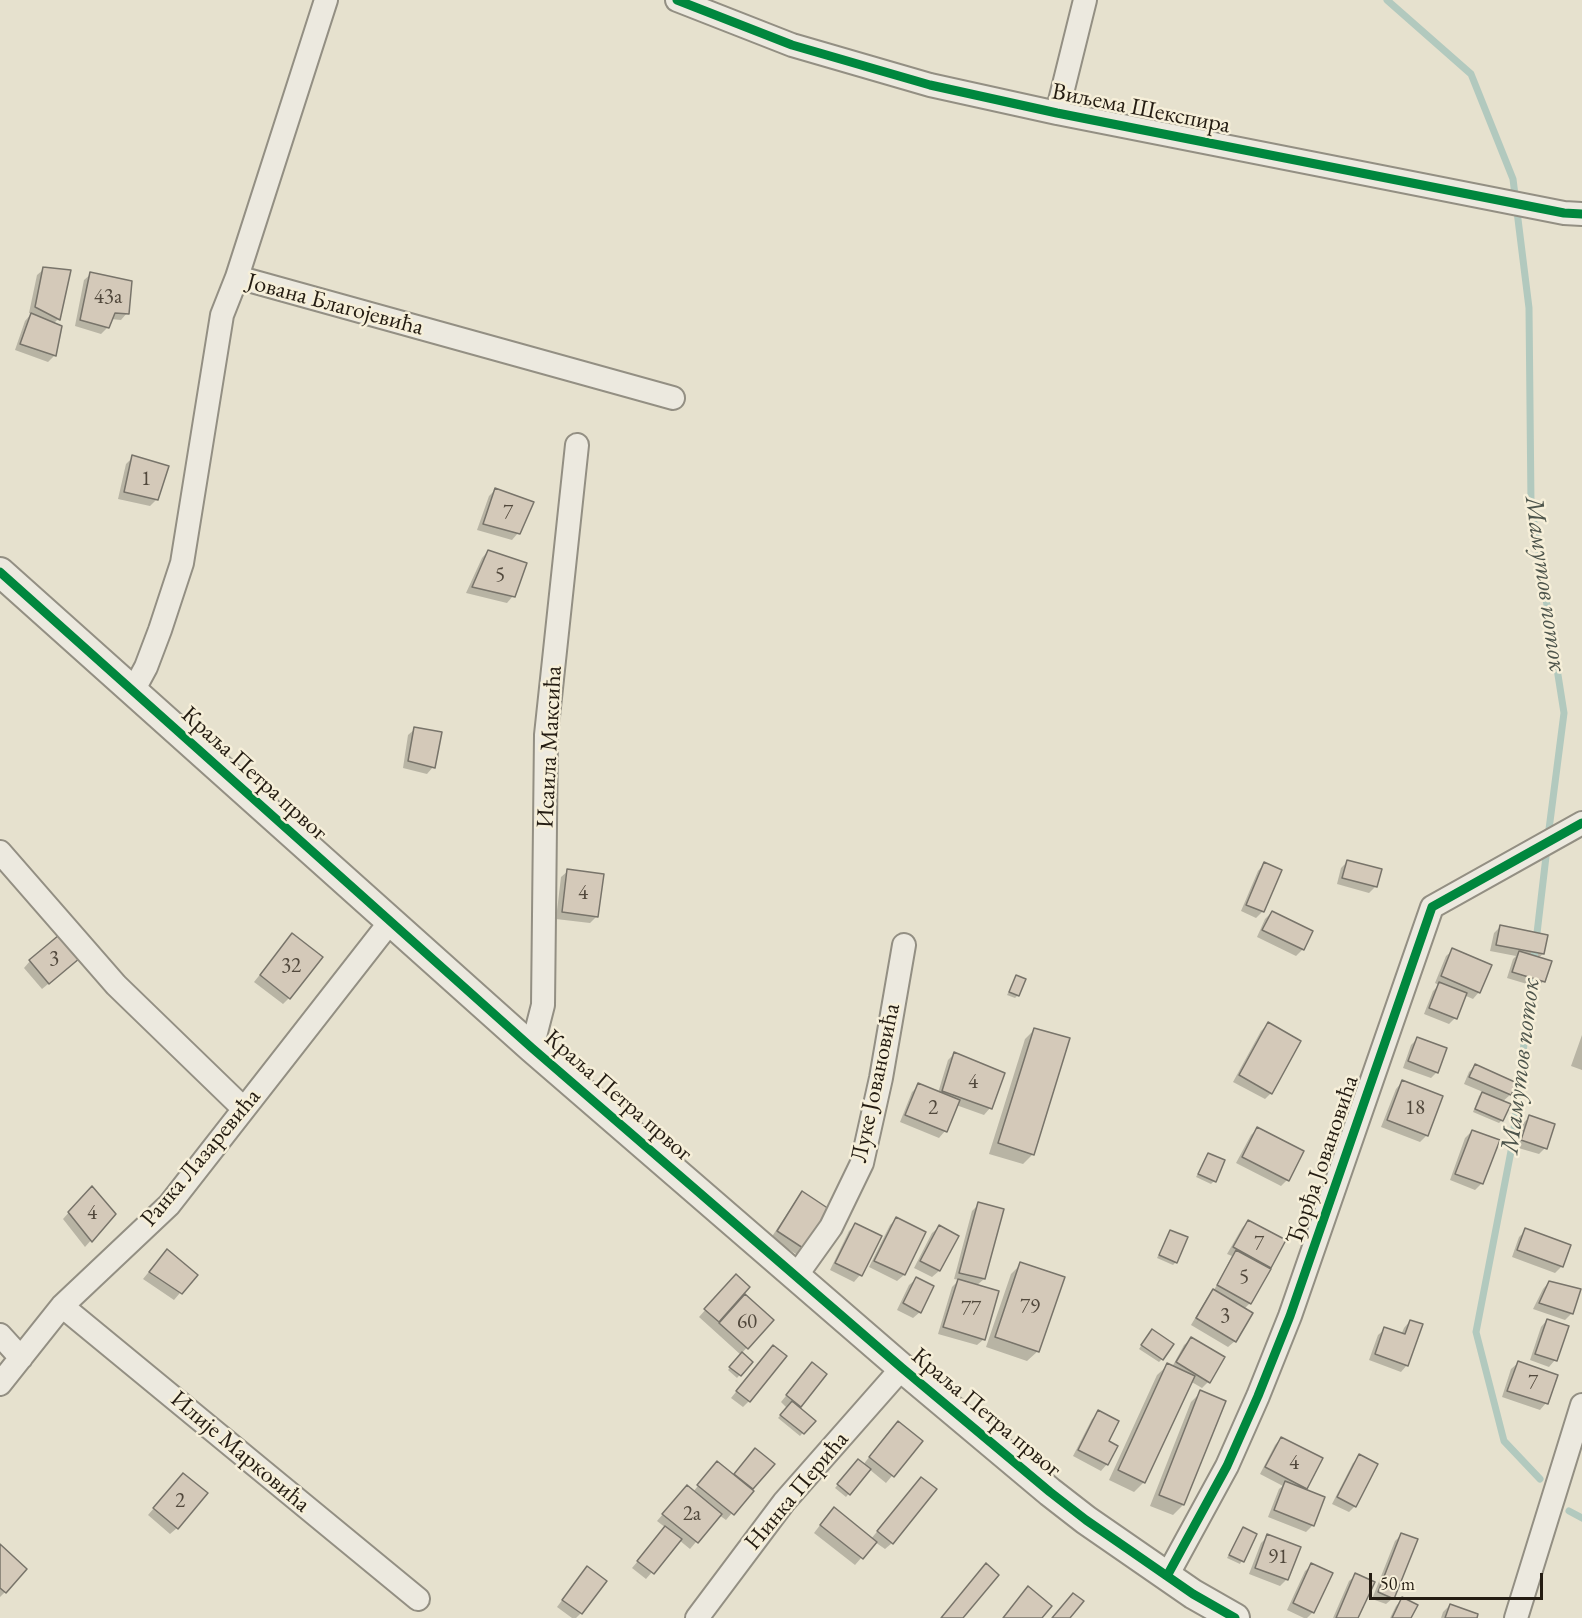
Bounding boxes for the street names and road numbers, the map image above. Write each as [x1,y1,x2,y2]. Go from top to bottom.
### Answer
street label: Виљема Шекспира [1049,78,1233,140]
street label: Јована Благојевића [243,268,427,342]
street label: Исаила Максића [531,665,569,829]
street label: Краља Петра првог [175,701,333,847]
street label: Луке Јовановића [845,1001,907,1165]
street label: Краља Петра првог [538,1024,698,1168]
street label: Ђорђа Јовановића [1281,1072,1365,1248]
street label: Ранка Лазаревића [135,1083,267,1233]
street label: Краља Петра првог [905,1342,1067,1484]
street label: Илије Марковића [164,1385,316,1519]
street label: Нинка Перића [739,1426,855,1556]

